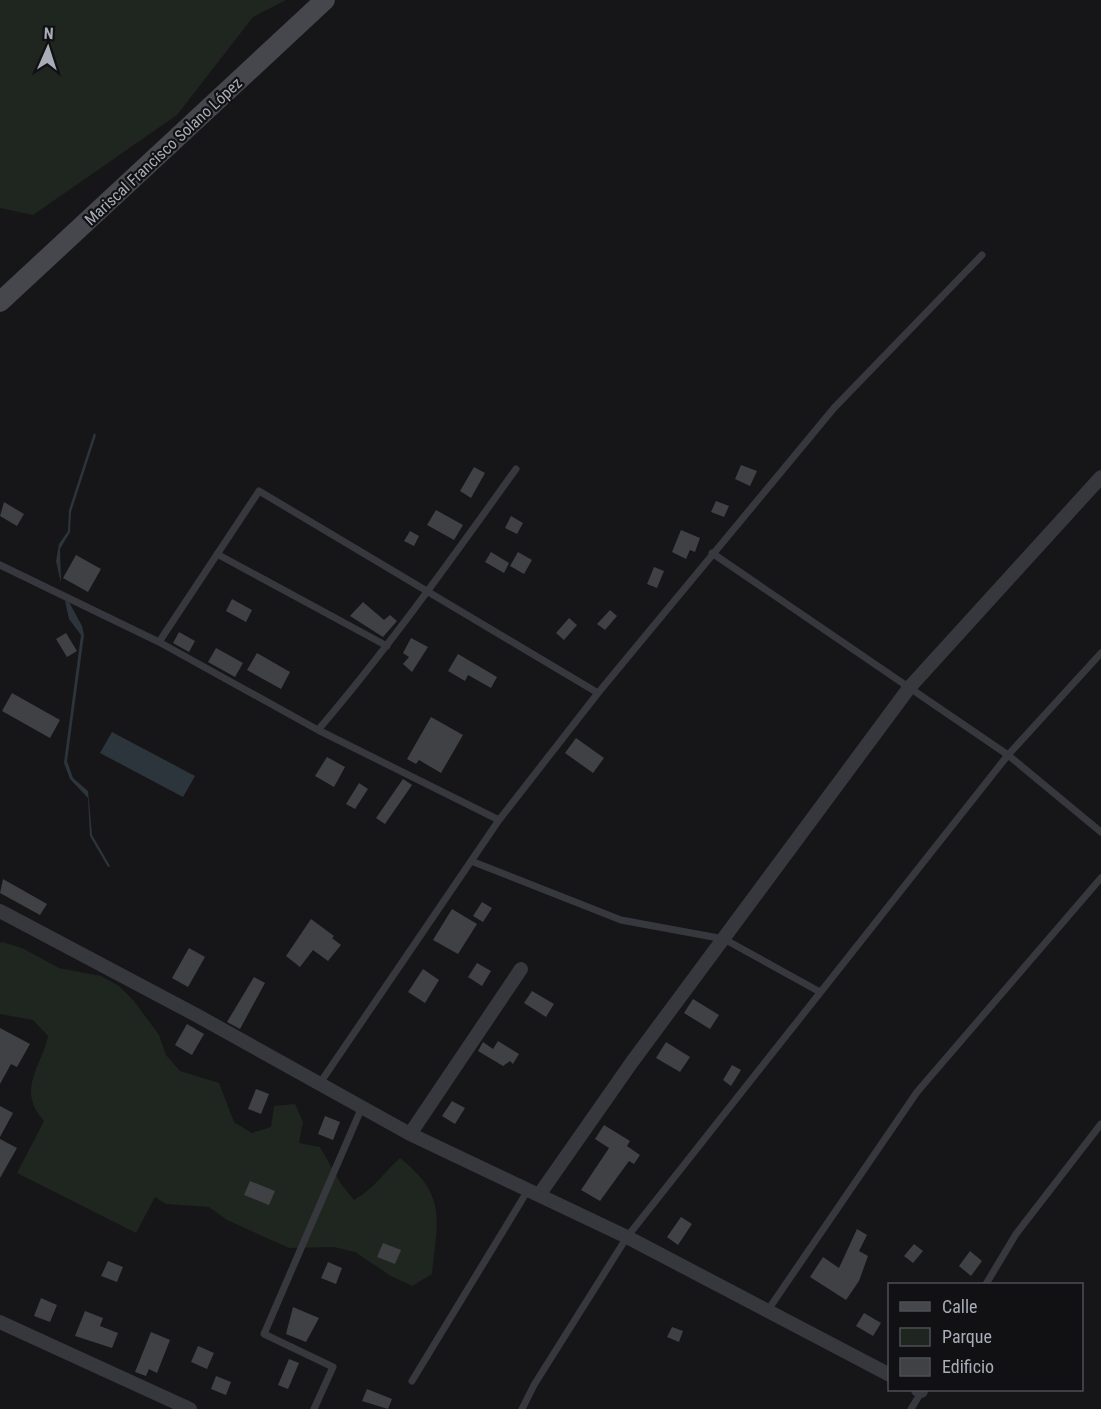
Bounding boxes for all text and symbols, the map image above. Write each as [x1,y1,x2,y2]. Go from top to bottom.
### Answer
north arrow [18,18,78,78]
text: N [43,24,54,43]
street label: Mariscal Francisco Solano López [81,73,246,229]
legend [888,1283,1083,1391]
text: Calle [942,1296,978,1317]
text: Parque [942,1326,992,1347]
text: Edificio [942,1356,994,1377]

